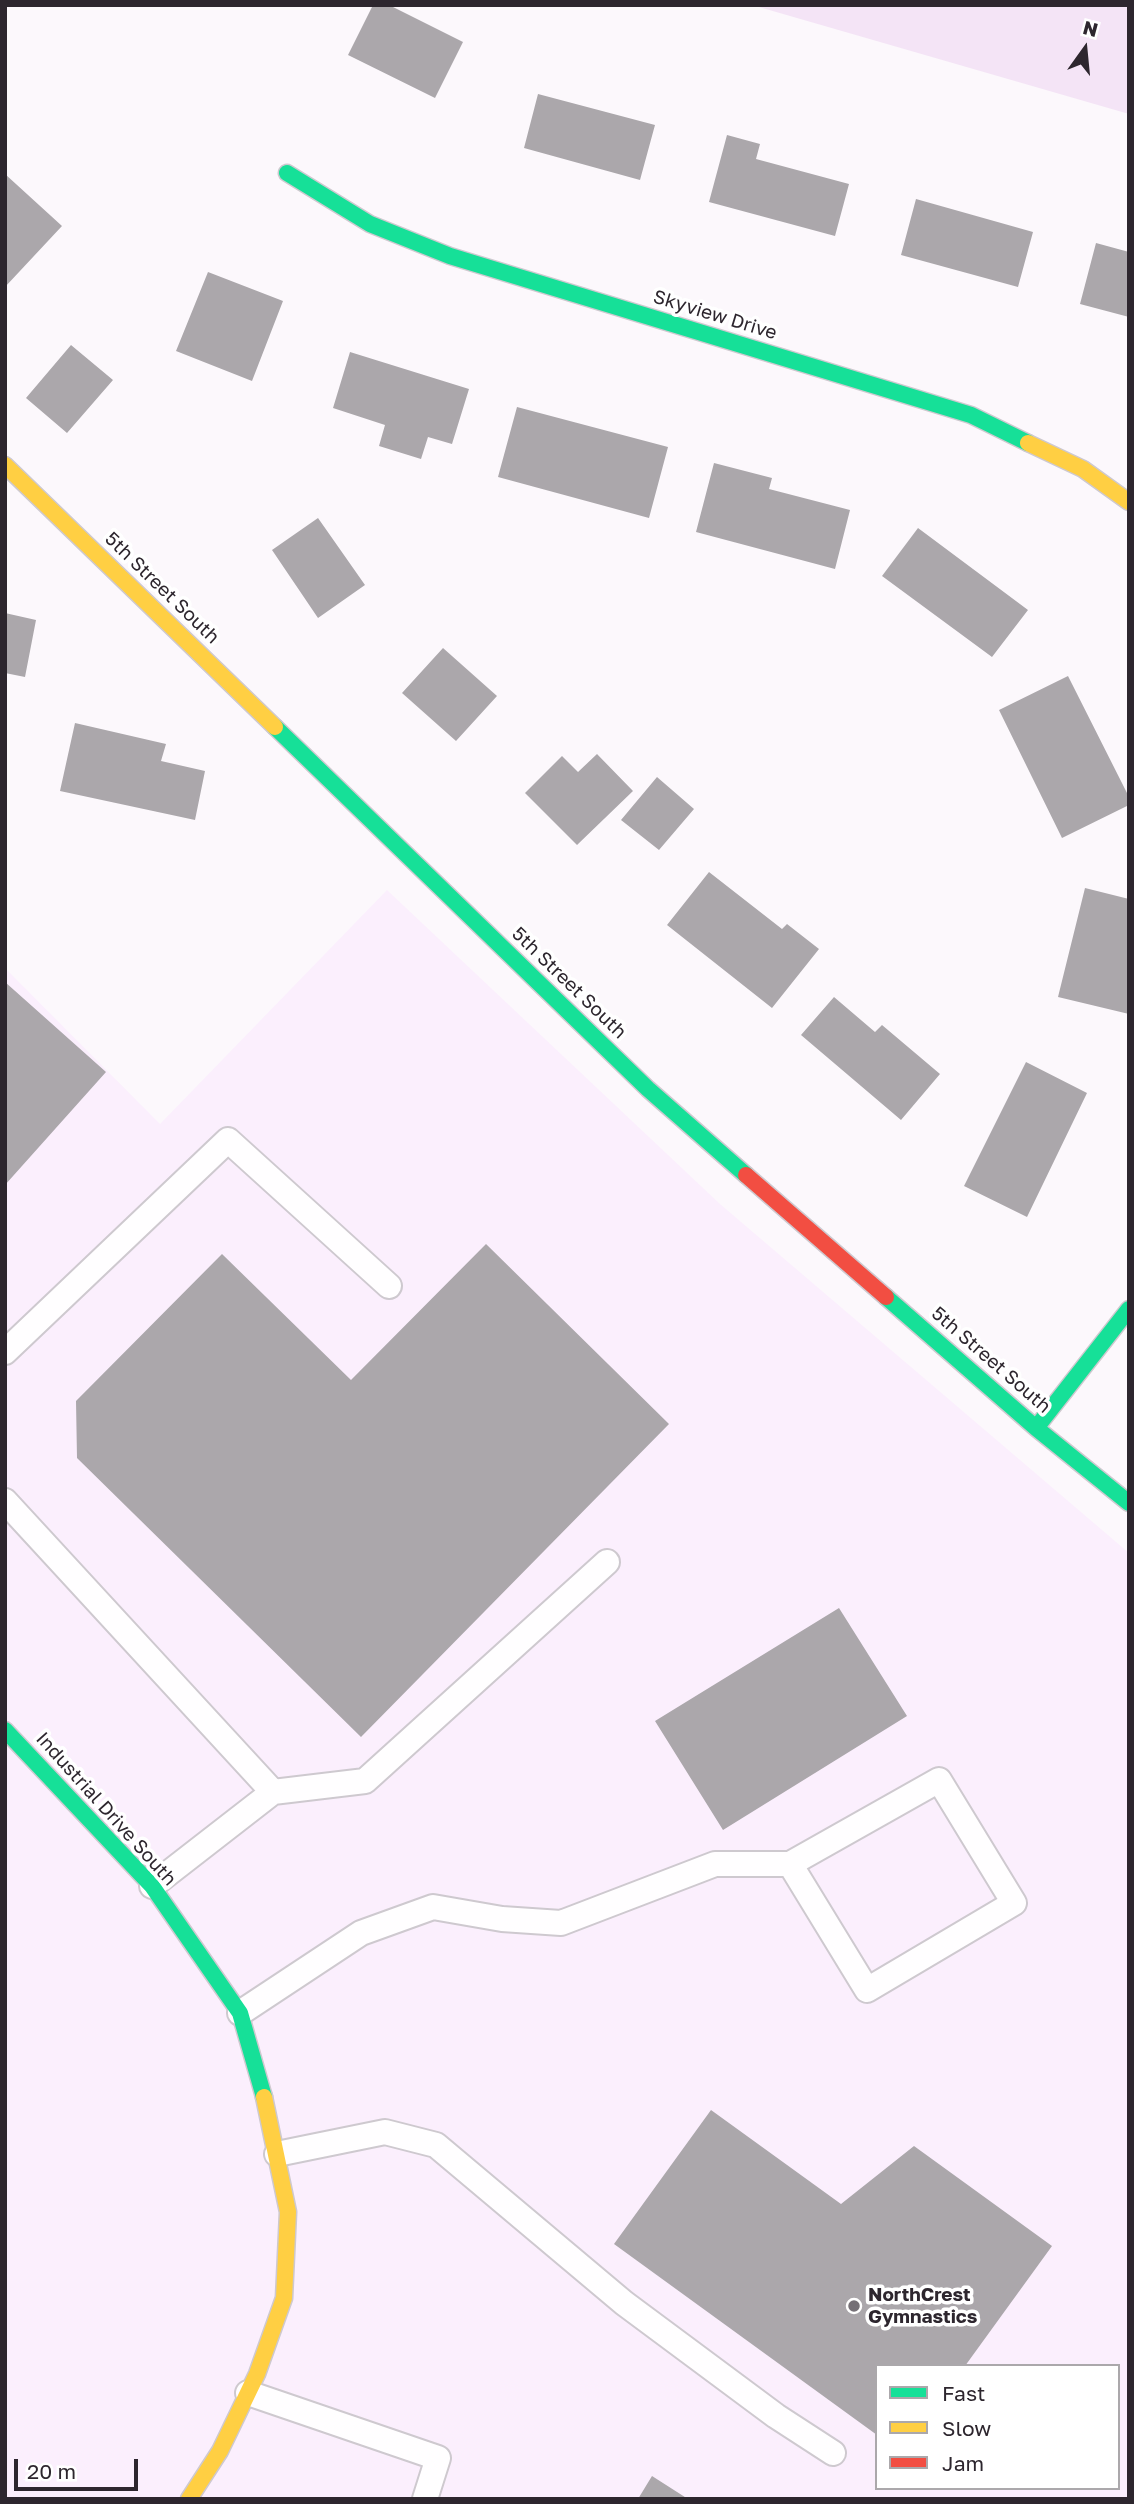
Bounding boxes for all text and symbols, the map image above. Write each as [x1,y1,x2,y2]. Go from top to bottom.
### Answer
north arrow [1050,14,1120,84]
text: N [1081,15,1101,41]
street label: Skyview Drive [650,285,780,345]
street label: 5th Street South [100,528,224,648]
street label: 5th Street South [507,923,631,1043]
street label: 5th Street South [927,1302,1055,1418]
street label: Industrial Drive South [31,1728,181,1890]
place label: NorthCrest Gymnastics [868,2284,977,2328]
marker: NorthCrest Gymnastics [846,2298,862,2314]
legend [875,2364,1120,2490]
text: Fast [942,2380,985,2406]
text: Slow [942,2415,991,2441]
scale bar [18,2444,142,2488]
text: Jam [942,2450,984,2476]
text: 20 m [27,2458,76,2484]

